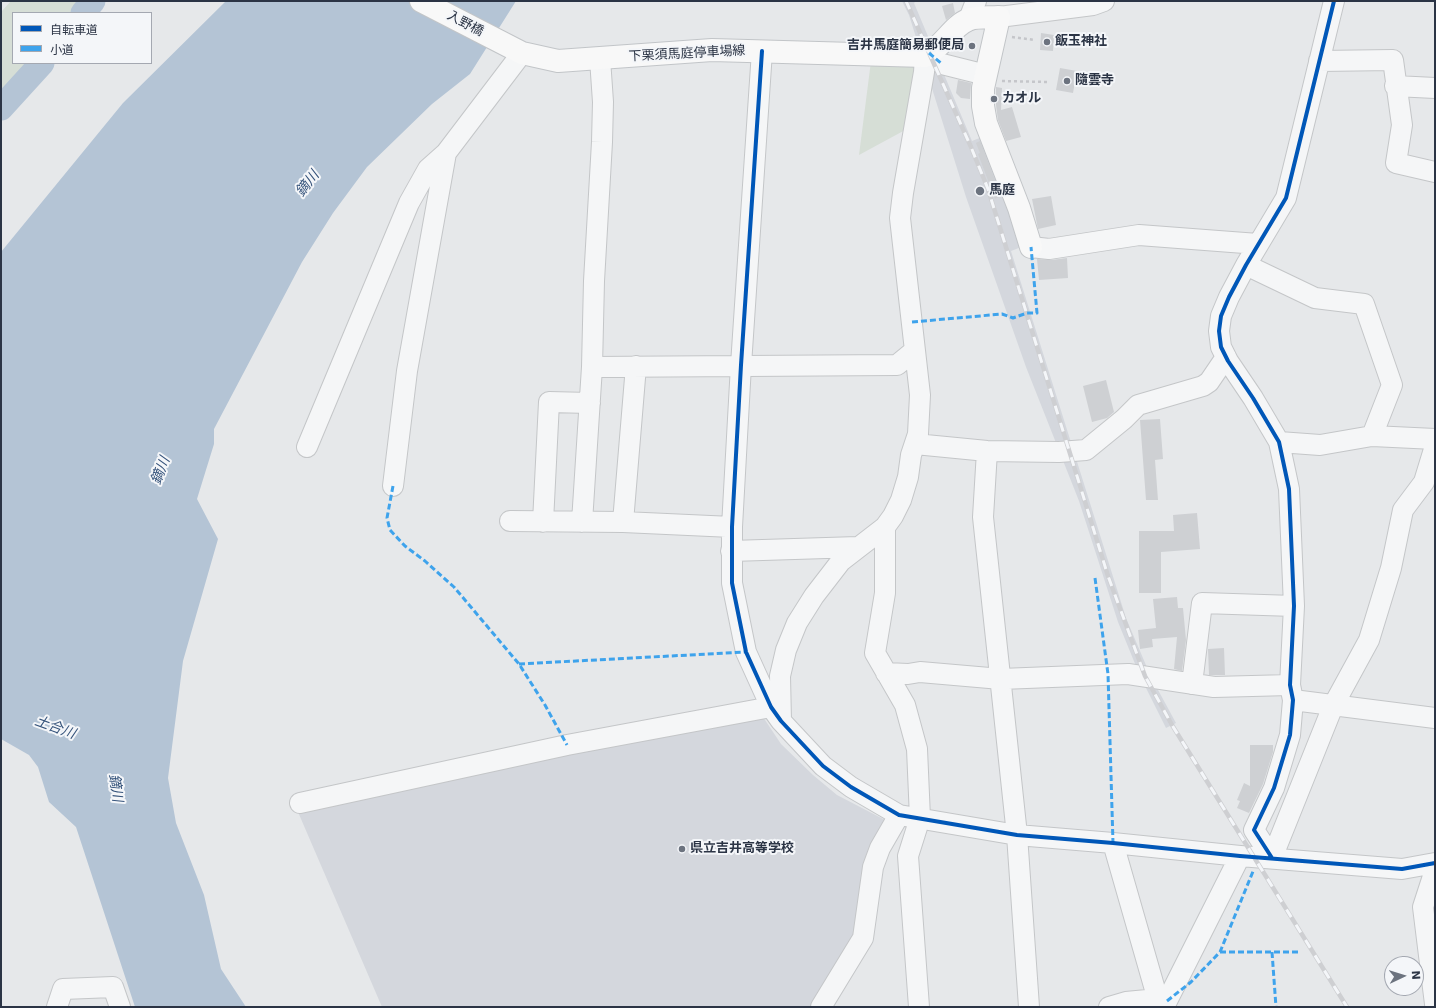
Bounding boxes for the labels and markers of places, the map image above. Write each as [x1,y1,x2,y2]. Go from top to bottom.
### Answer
place label: 飯玉神社 [1055,34,1107,50]
marker: 飯玉神社 [1042,37,1052,47]
place label: 吉井馬庭簡易郵便局 [847,38,964,54]
marker: 吉井馬庭簡易郵便局 [967,41,977,51]
place label: 隨雲寺 [1075,73,1114,89]
marker: 隨雲寺 [1062,76,1072,86]
place label: カオル [1002,91,1041,107]
marker: カオル [989,94,999,104]
place label: 馬庭 [989,183,1015,199]
marker: 馬庭 [974,185,986,197]
place label: 県立吉井高等学校 [690,841,794,857]
marker: 県立吉井高等学校 [677,844,687,854]

